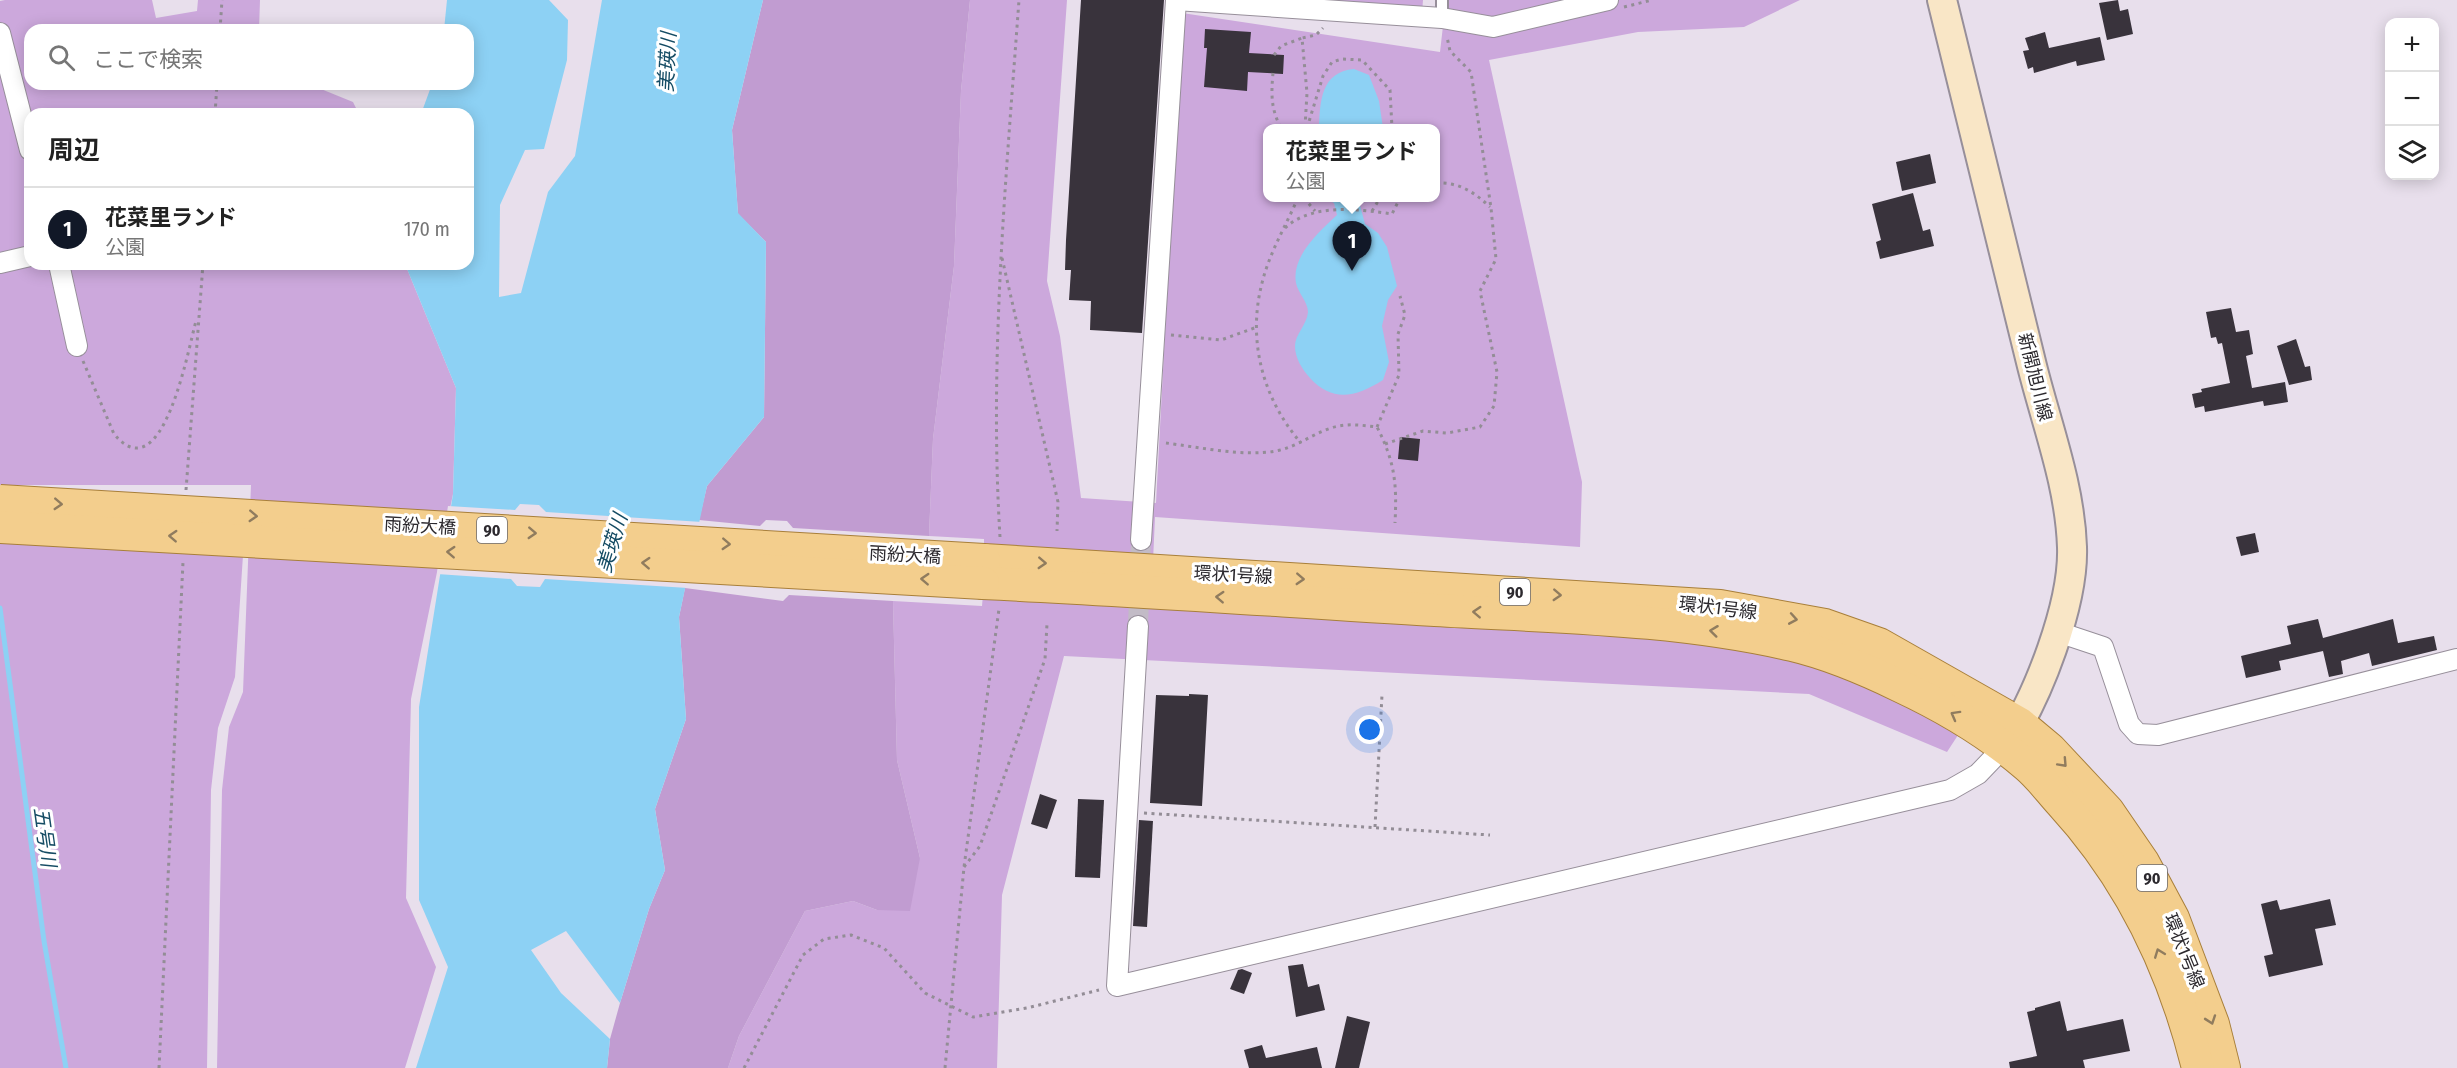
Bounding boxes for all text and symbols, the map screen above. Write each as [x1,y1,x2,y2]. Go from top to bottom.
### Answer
map controls [2385,18,2439,180]
button: + [2385,18,2439,72]
search box [24,24,474,90]
water label: 美瑛川 [653,29,681,93]
icon: search [45,41,78,74]
text: ここで検索 [93,46,203,73]
button: − [2385,72,2439,126]
popup [1263,124,1440,202]
button: layers [2385,126,2439,180]
text: 周辺 [48,135,100,166]
text: 花菜里ランド [1285,138,1418,165]
text: 公園 [1285,169,1325,193]
text: 花菜里ランド [105,204,237,231]
text: 1 [63,217,72,241]
text: 170 m [404,217,450,241]
pin: 1 [1332,222,1372,271]
text: 公園 [105,235,145,259]
street label: 新開旭川線 [2013,331,2057,423]
one-way arrow [54,498,63,511]
one-way arrow [249,509,258,522]
water label: 美瑛川 [592,509,633,575]
street label: 雨紛大橋 [383,513,457,539]
road number: 90 [477,517,507,543]
one-way arrow [527,526,536,539]
one-way arrow [168,530,177,543]
one-way arrow [722,538,731,551]
street label: 雨紛大橋 [868,542,942,568]
one-way arrow [447,546,456,559]
one-way arrow [642,557,651,570]
one-way arrow [1038,557,1047,570]
street label: 環状1号線 [1193,562,1273,588]
one-way arrow [1295,572,1304,585]
one-way arrow [920,573,929,586]
road number: 90 [1500,579,1530,605]
one-way arrow [1553,588,1562,601]
one-way arrow [1215,590,1224,603]
street label: 環状1号線 [1677,592,1759,624]
one-way arrow [1473,606,1482,619]
one-way arrow [1787,612,1797,625]
one-way arrow [1709,625,1718,638]
one-way arrow [1951,711,1961,723]
your location [1355,715,1384,744]
one-way arrow [2056,756,2067,767]
water label: 五号川 [29,806,61,870]
road number: 90 [2137,865,2167,891]
street label: 環状1号線 [2159,910,2209,992]
one-way arrow [2154,948,2166,959]
one-way arrow [2204,1014,2217,1025]

